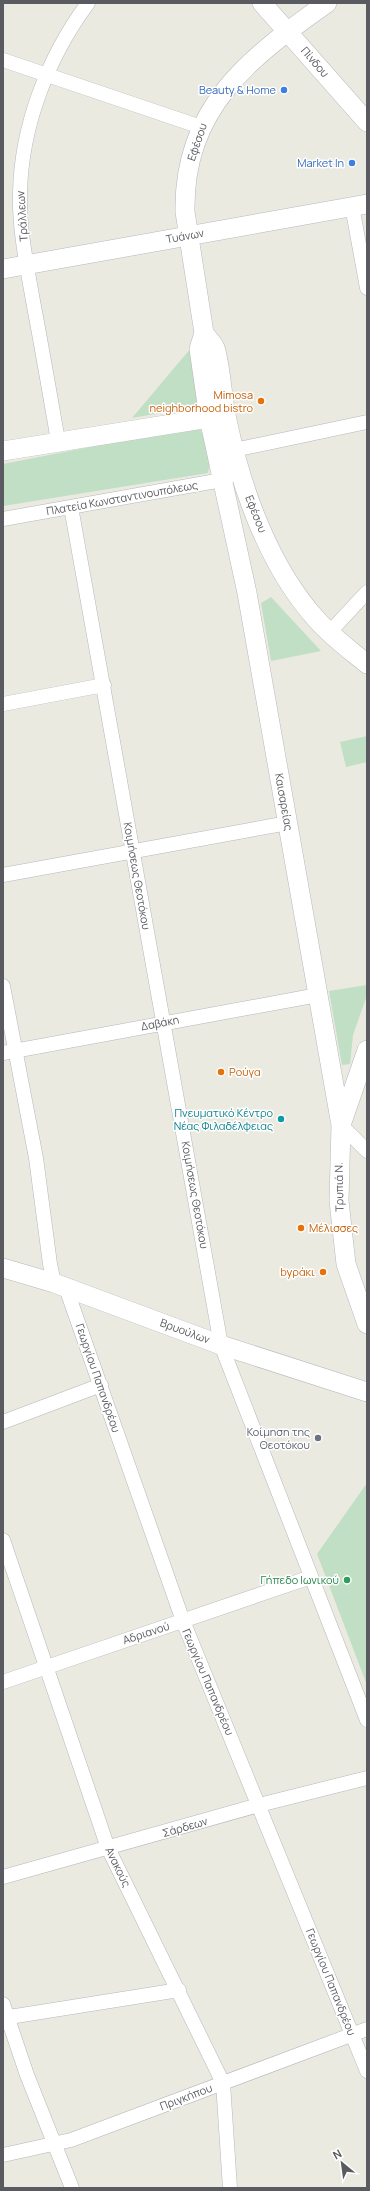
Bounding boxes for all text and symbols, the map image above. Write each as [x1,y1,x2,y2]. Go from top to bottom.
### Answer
street label: Πίνδου [298,43,333,80]
place label: Beauty & Home [199,82,277,97]
marker: Beauty & Home [279,85,289,95]
street label: Εφέσου [183,121,210,163]
place label: Market In [297,155,344,170]
marker: Market In [347,158,357,168]
street label: Τράλλεων [12,190,31,242]
street label: Τυάνων [165,225,205,246]
place label: Mimosa neighborhood bistro [150,387,253,415]
marker: Mimosa neighborhood bistro [256,396,266,406]
street label: Πλατεία Κωνσταντινουπόλεως [45,477,199,518]
street label: Εφέσου [242,493,271,535]
street label: Καισαρείας [272,772,297,832]
street label: Κοιμήσεως Θεοτόκου [121,821,154,931]
street label: Δαβάκη [140,1011,180,1034]
place label: Ρούγα [229,1064,261,1079]
marker: Ρούγα [216,1067,226,1077]
place label: Πνευματικό Κέντρο Νέας Φιλαδέλφειας [174,1105,273,1133]
marker: Πνευματικό Κέντρο Νέας Φιλαδέλφειας [276,1114,286,1124]
street label: Κοιμήσεως Θεοτόκου [179,1140,212,1250]
street label: Τρυπιά Ν. [331,1162,346,1212]
place label: Μέλισσες [309,1220,358,1235]
marker: Μέλισσες [296,1223,306,1233]
place label: byράκι [280,1264,315,1279]
marker: byράκι [318,1267,328,1277]
street label: Βρυούλων [158,1315,213,1347]
street label: Γεωργίου Παπανδρέου [73,1321,124,1434]
place label: Κοίμηση της Θεοτόκου [247,1424,310,1452]
marker: Κοίμηση της Θεοτόκου [313,1433,323,1443]
place label: Γήπεδο Ιωνικού [261,1572,339,1587]
marker: Γήπεδο Ιωνικού [342,1575,352,1585]
street label: Αδριανού [120,1618,171,1647]
street label: Γεωργίου Παπανδρέου [179,1626,238,1737]
street label: Σάρδεων [160,1813,210,1840]
street label: Ανακούς [102,1844,135,1889]
street label: Γεωργίου Παπανδρέου [303,1926,360,2038]
street label: Πριγκήπου [157,2080,214,2113]
north arrow [322,2143,362,2183]
text: N [330,2145,344,2162]

